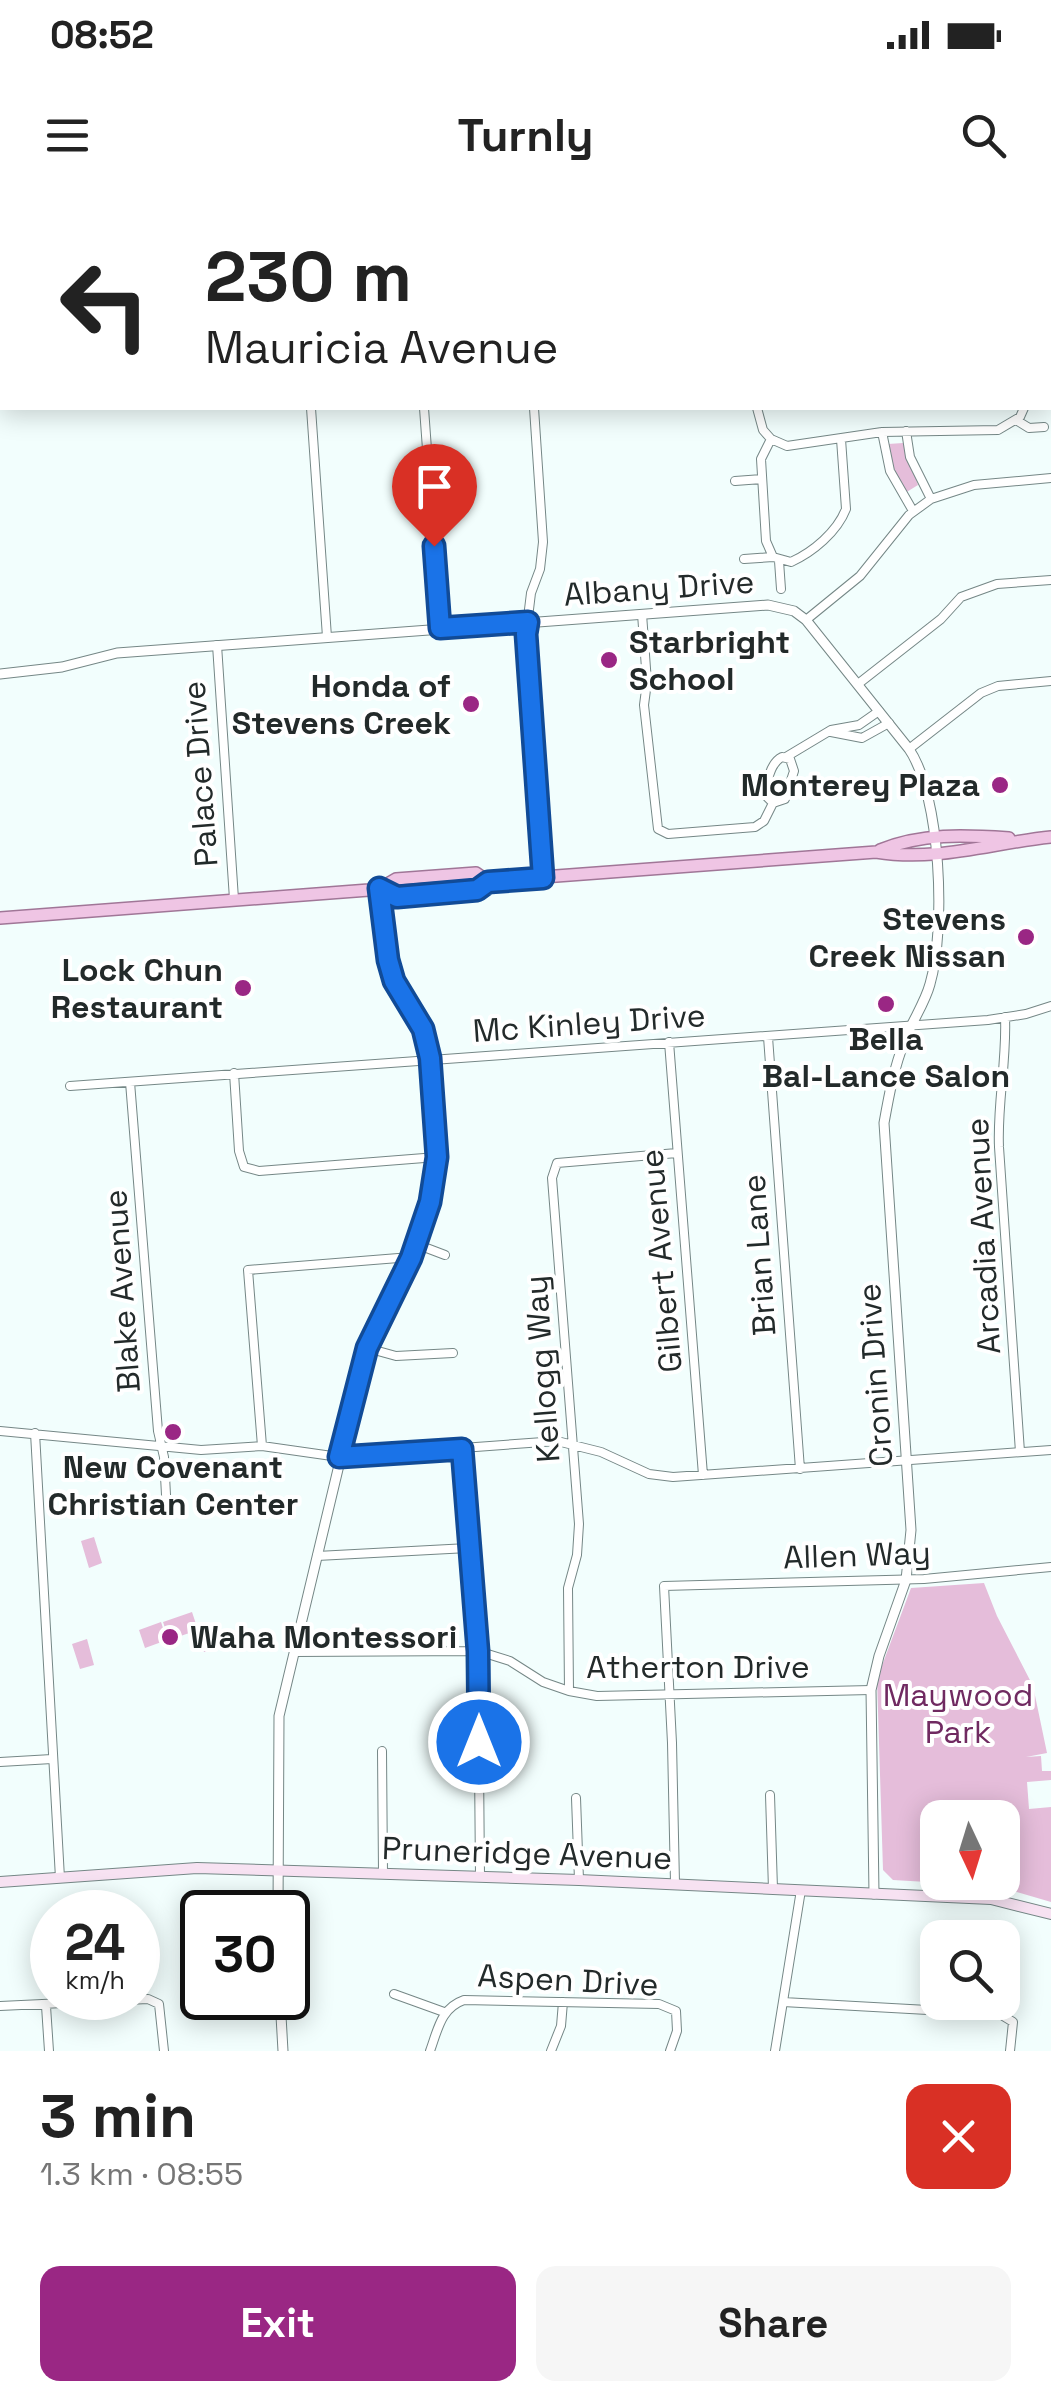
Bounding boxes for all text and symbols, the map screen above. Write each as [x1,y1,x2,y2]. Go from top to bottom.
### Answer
text: 08:52 [50,11,154,59]
text: Turnly [457,107,594,164]
icon: menu [40,108,95,163]
icon: search [956,108,1011,163]
text: 230 m [205,232,412,321]
icon: left [40,240,170,370]
text: Mauricia Avenue [205,319,558,376]
pin [392,444,477,547]
icon: arrive [407,459,462,514]
street label: Albany Drive [562,561,756,615]
place label: Starbright School [629,622,790,699]
marker: Starbright School [598,649,620,671]
place label: Honda of Stevens Creek [232,666,451,743]
street label: Palace Drive [174,680,226,868]
marker: Honda of Stevens Creek [460,693,482,715]
place label: Monterey Plaza [741,765,980,805]
marker: Monterey Plaza [989,774,1011,796]
place label: Stevens Creek Nissan [809,899,1006,976]
marker: Stevens Creek Nissan [1015,926,1037,948]
place label: Lock Chun Restaurant [51,950,223,1027]
marker: Lock Chun Restaurant [232,977,254,999]
marker: Bella Bal-Lance Salon [875,993,897,1015]
street label: Mc Kinley Drive [471,995,707,1051]
place label: Bella Bal-Lance Salon [762,1019,1010,1096]
street label: Arcadia Avenue [957,1117,1009,1355]
street label: Gilbert Avenue [631,1148,691,1374]
street label: Brian Lane [733,1173,785,1337]
street label: Blake Avenue [95,1188,149,1394]
street label: Kellogg Way [516,1274,568,1464]
street label: Cronin Drive [849,1282,901,1468]
marker: New Covenant Christian Center [162,1421,184,1443]
place label: New Covenant Christian Center [48,1447,298,1524]
street label: Allen Way [783,1532,931,1578]
place label: Waha Montessori [190,1617,457,1657]
marker: Waha Montessori [159,1626,181,1648]
street label: Atherton Drive [586,1647,810,1687]
park label: Maywood Park [883,1675,1033,1752]
position arrow [427,1690,531,1794]
north arrow [920,1800,1020,1900]
map controls [920,1800,1020,2020]
street label: Pruneridge Avenue [381,1828,673,1878]
speed limit sign: 30 [180,1890,310,2020]
text: 24 [65,1911,125,1975]
button: search [920,1920,1020,2020]
street label: Aspen Drive [477,1955,659,2005]
text: km/h [65,1964,125,1996]
text: 3 min [40,2078,196,2155]
button: close [906,2084,1011,2189]
text: 1.3 km · 08:55 [40,2154,243,2194]
button: Exit [40,2266,516,2381]
button: Share [536,2266,1011,2381]

